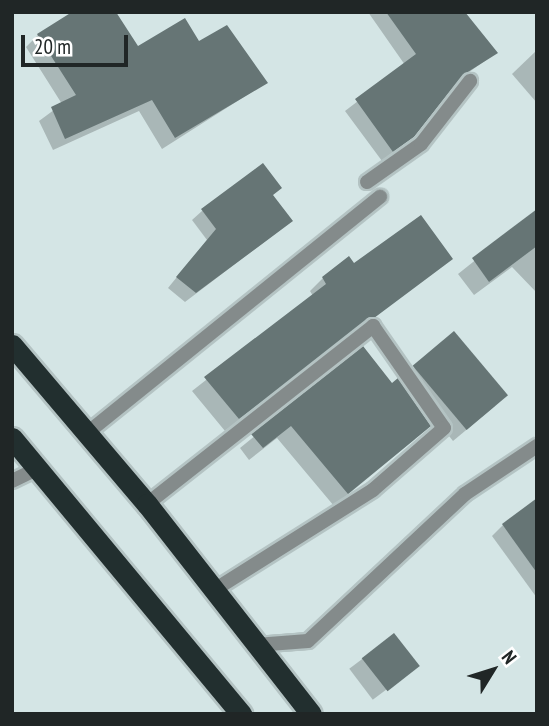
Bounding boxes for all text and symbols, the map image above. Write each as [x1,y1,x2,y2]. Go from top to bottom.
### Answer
scale bar [24,21,131,65]
text: 20 m [34,33,71,60]
north arrow [458,635,528,705]
text: N [497,646,522,668]

